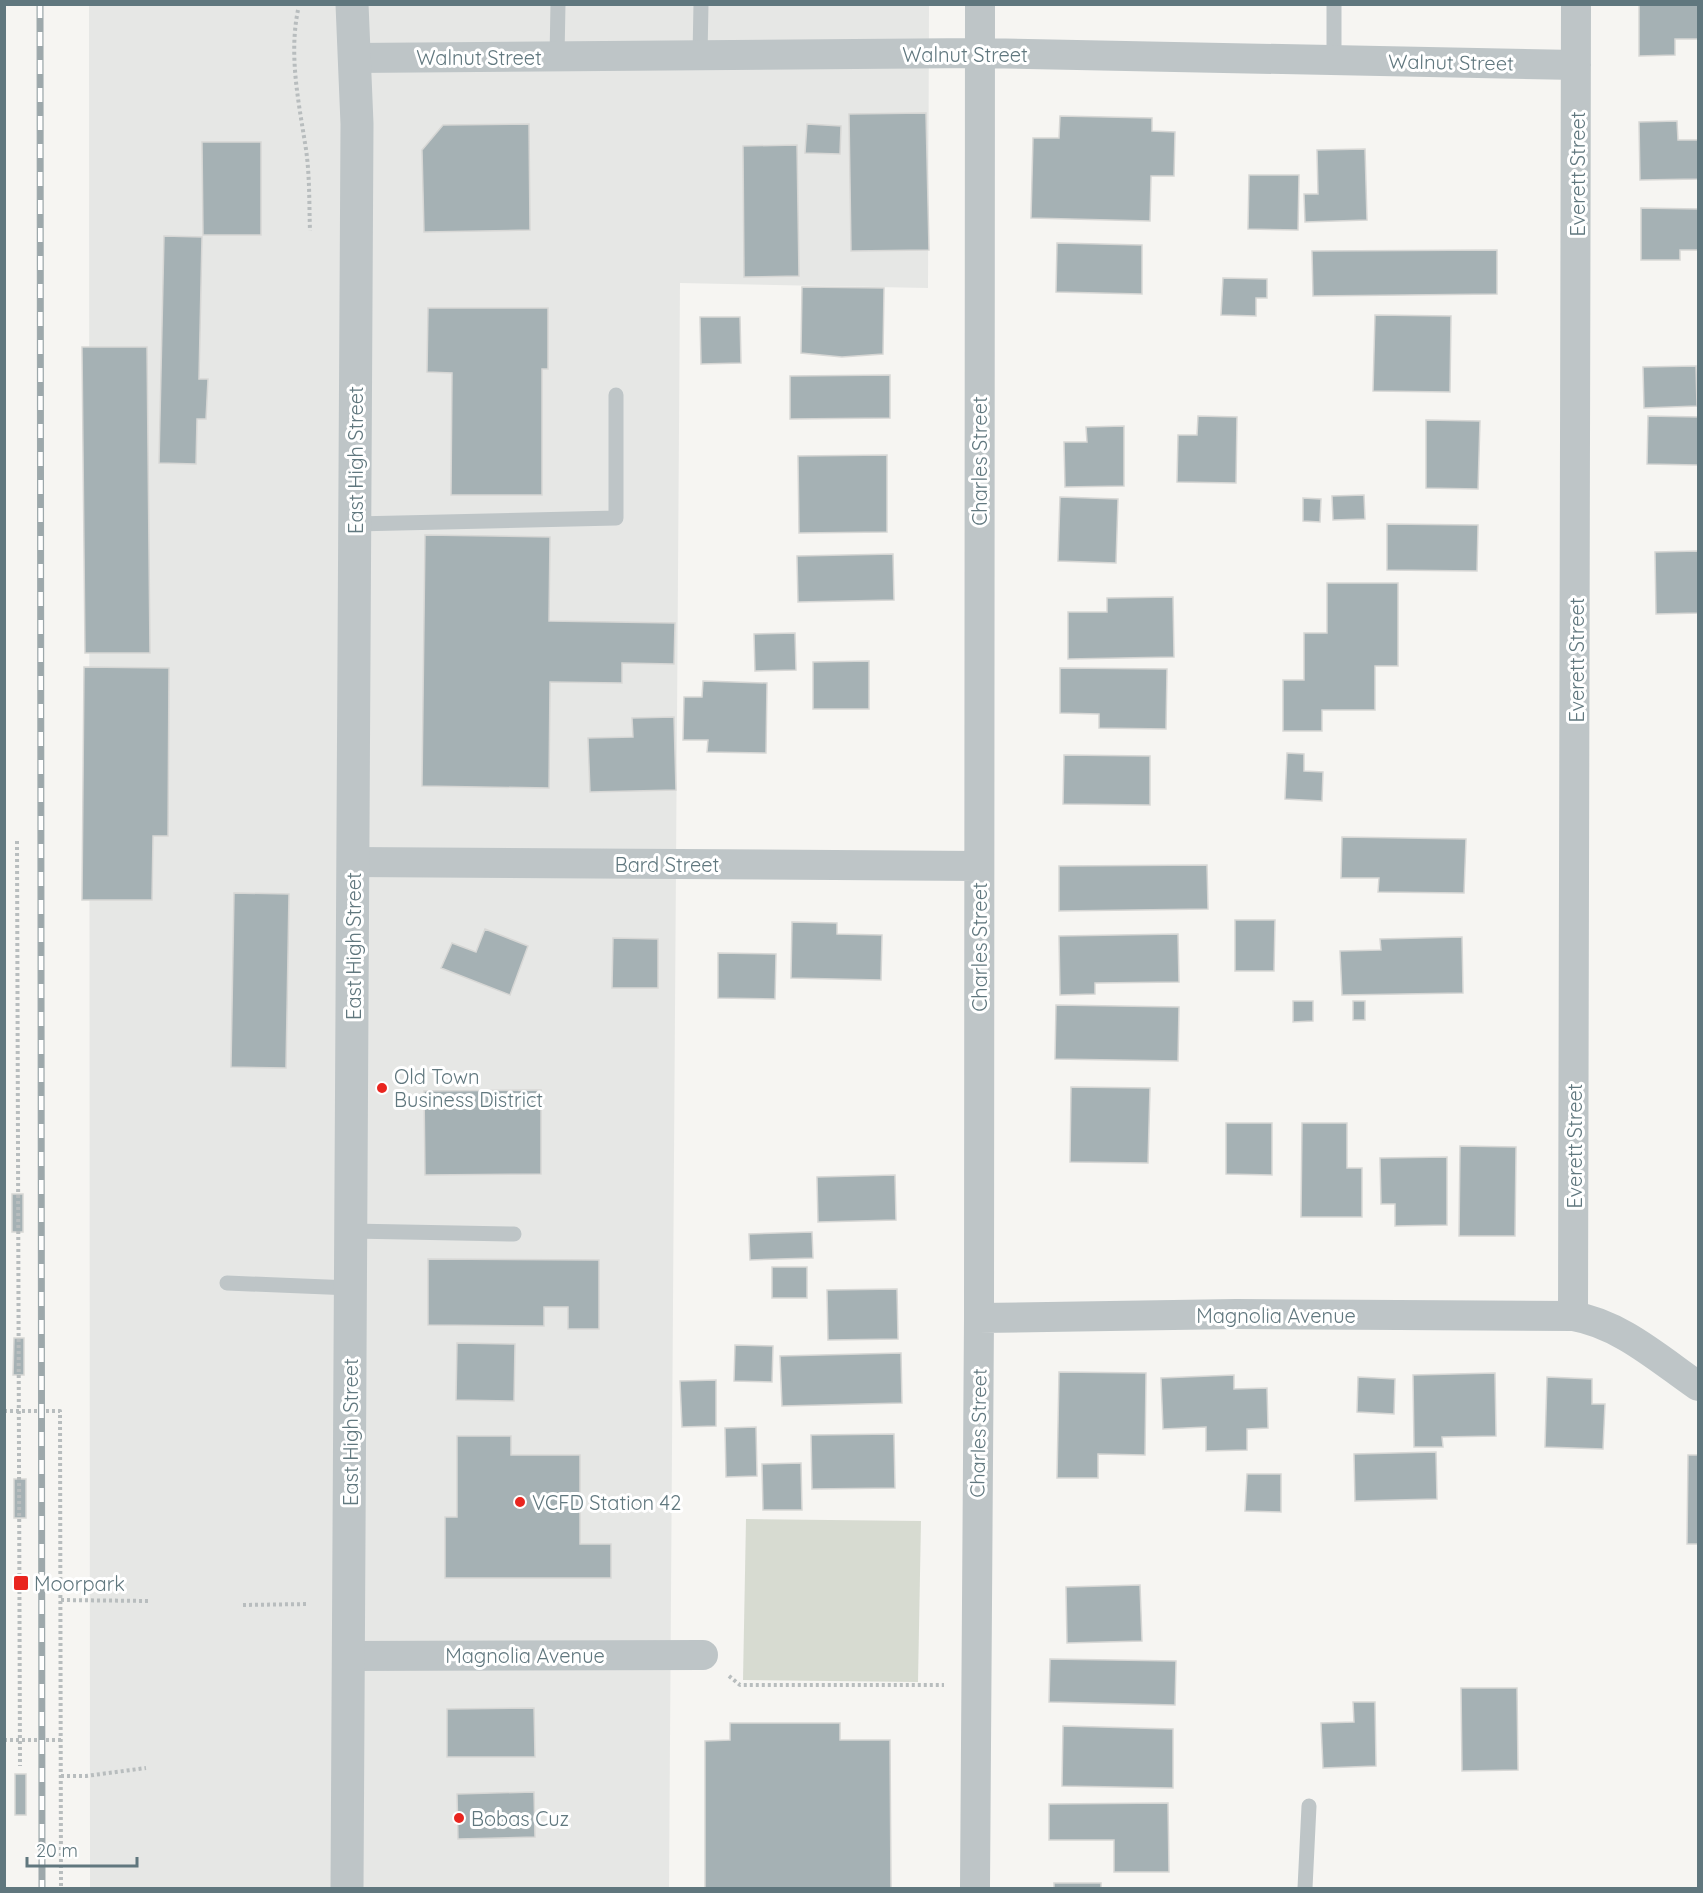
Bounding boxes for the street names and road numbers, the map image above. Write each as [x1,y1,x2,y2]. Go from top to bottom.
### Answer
street label: Walnut Street [902,42,1028,67]
street label: Walnut Street [416,45,542,70]
street label: Walnut Street [1388,48,1514,76]
street label: Everett Street [1565,111,1590,237]
street label: East High Street [343,386,368,534]
street label: Charles Street [967,396,992,526]
street label: Everett Street [1564,597,1589,723]
street label: Bard Street [615,852,720,877]
street label: East High Street [341,872,366,1020]
street label: Charles Street [967,882,992,1012]
street label: Everett Street [1562,1083,1587,1209]
street label: Magnolia Avenue [1196,1303,1356,1328]
street label: East High Street [338,1358,363,1506]
street label: Charles Street [964,1368,992,1498]
street label: Magnolia Avenue [445,1643,605,1668]

